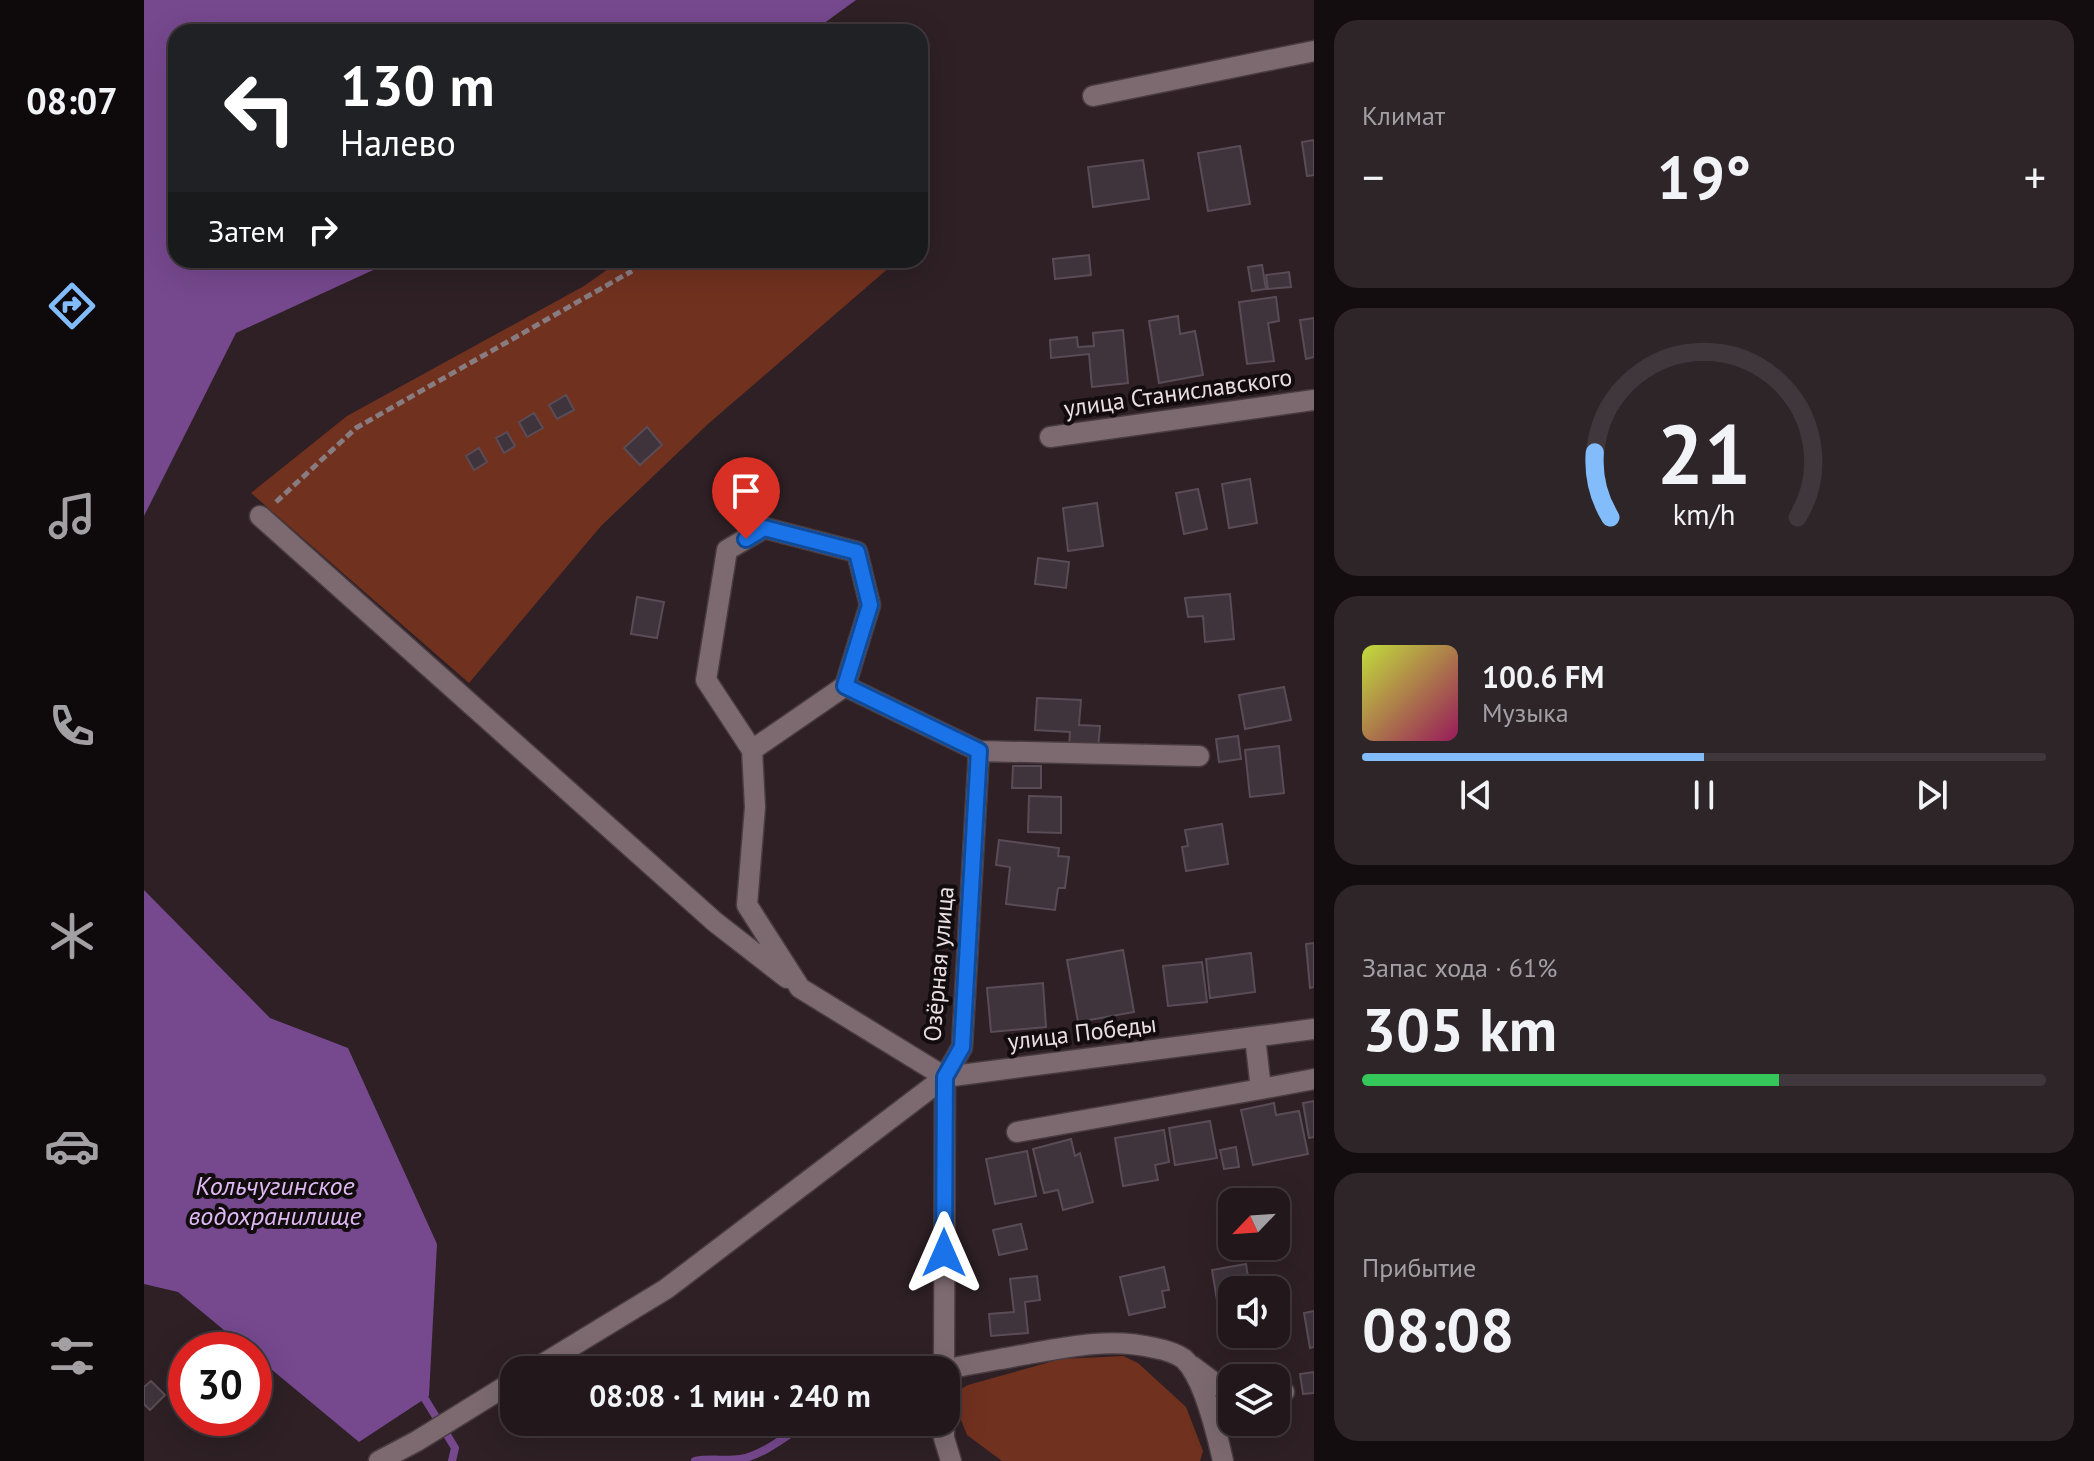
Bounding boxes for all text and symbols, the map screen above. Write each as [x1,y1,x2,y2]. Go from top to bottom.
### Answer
text: 130 m [340,49,495,121]
icon: left [208,56,312,160]
text: 08:07 [26,77,118,124]
text: Климат [1362,99,1445,132]
text: Налево [340,119,456,166]
text: 19° [1657,138,1751,216]
text: − [1362,148,1384,205]
text: + [2024,148,2046,205]
icon: right [301,208,345,252]
text: Затем [208,211,285,250]
icon: directions [44,278,100,334]
street label: улица Станиславского [1062,361,1294,424]
text: 21 [1657,399,1751,507]
pin [712,457,780,539]
icon: arrive [724,469,768,513]
icon: music [44,488,100,544]
text: km/h [1673,496,1735,533]
text: 100.6 FM [1482,657,1604,696]
text: Музыка [1482,696,1569,729]
icon: phone [44,698,100,754]
icon: previous [1454,773,1498,817]
icon: pause [1682,773,1726,817]
icon: next [1910,773,1954,817]
street label: Озёрная улица [916,885,961,1043]
icon: climate [44,908,100,964]
text: Запас хода · 61% [1362,951,1557,984]
text: 305 km [1362,990,1557,1068]
street label: улица Победы [1006,1008,1158,1057]
icon: car [44,1118,100,1174]
water label: Кольчугинское водохранилище [188,1169,362,1232]
north arrow [1218,1188,1290,1260]
map controls [1218,1188,1290,1436]
position arrow [902,1211,986,1295]
text: Прибытие [1362,1251,1476,1284]
button: sound [1218,1276,1290,1348]
text: 08:08 [1362,1290,1514,1368]
icon: filters [44,1328,100,1384]
speed limit sign: 30 [168,1332,272,1436]
button: layers [1218,1364,1290,1436]
text: 08:08 · 1 мин · 240 m [589,1376,871,1415]

